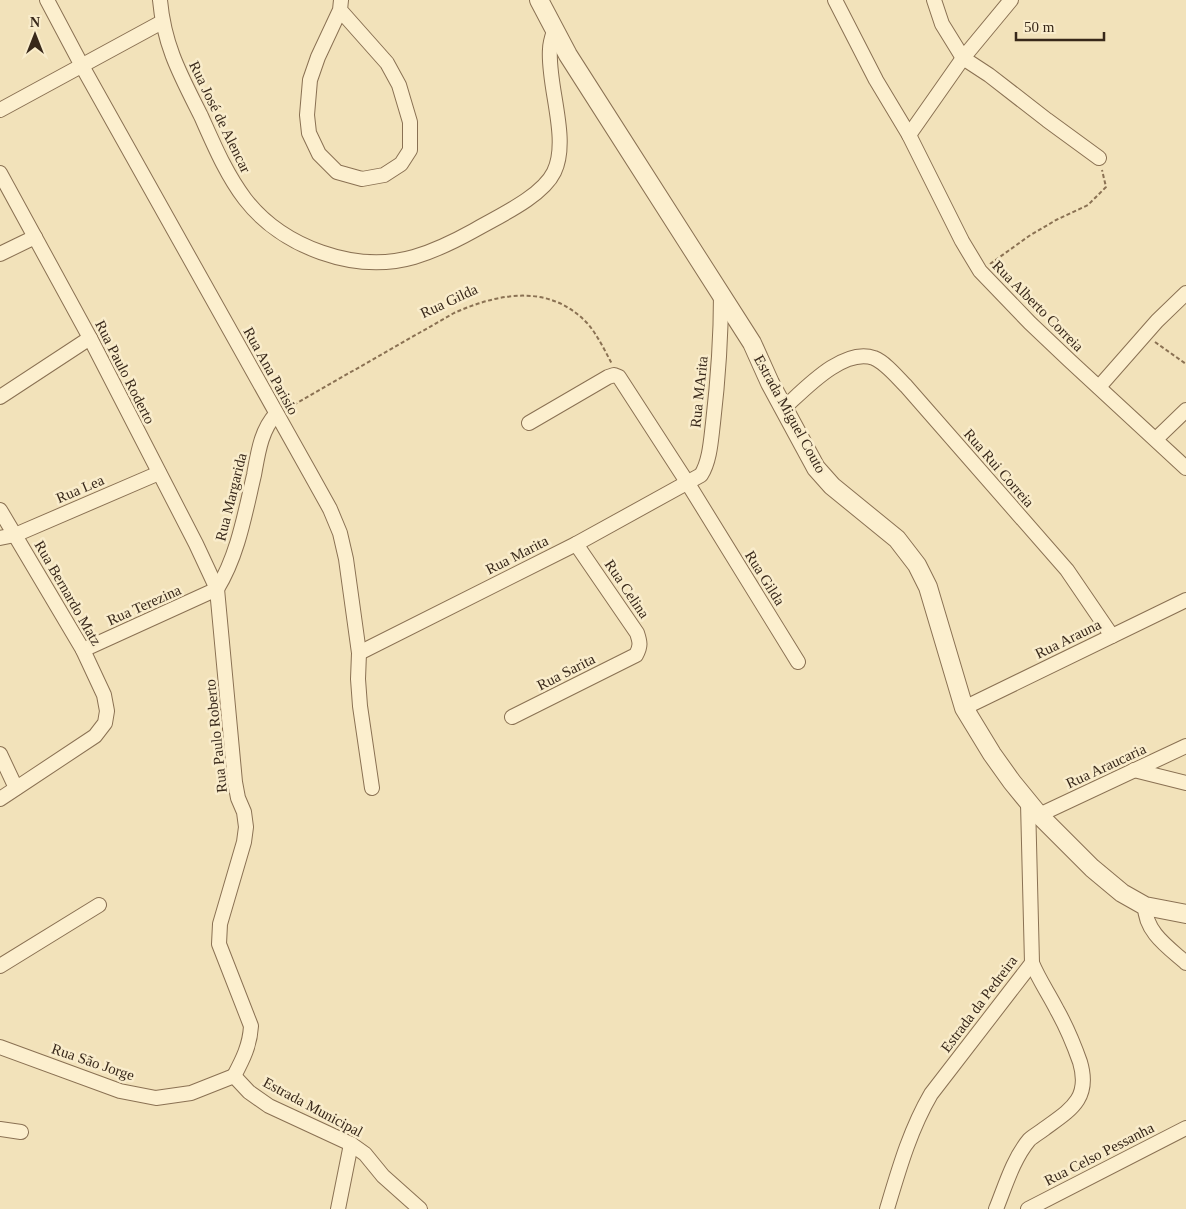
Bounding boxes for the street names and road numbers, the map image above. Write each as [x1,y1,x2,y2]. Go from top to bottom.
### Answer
street label: Rua José de Alencar [186,59,254,175]
street label: Rua Alberto Correia [989,257,1087,355]
street label: Rua Gilda [418,281,480,321]
street label: Rua Paulo Roderto [92,318,158,426]
street label: Rua Ana Parisio [240,324,302,418]
street label: Estrada Miguel Couto [751,352,829,476]
street label: Rua MArita [687,355,711,429]
street label: Rua Rui Correia [961,426,1038,511]
street label: Rua Margarida [212,451,250,543]
street label: Rua Lea [54,472,107,506]
street label: Rua Marita [483,532,551,578]
street label: Rua Bernardo Matz [31,538,105,649]
street label: Rua Gilda [742,548,788,608]
street label: Rua Celina [602,557,653,622]
street label: Rua Terezina [105,581,184,628]
street label: Rua Arauna [1032,616,1104,662]
street label: Rua Sarita [534,650,598,693]
street label: Rua Paulo Roberto [202,678,230,794]
street label: Rua Araucaria [1064,740,1149,791]
street label: Estrada da Pedreira [938,952,1021,1055]
street label: Rua São Jorge [50,1040,137,1084]
street label: Estrada Municipal [261,1074,365,1140]
street label: Rua Celso Pessanha [1042,1119,1157,1189]

